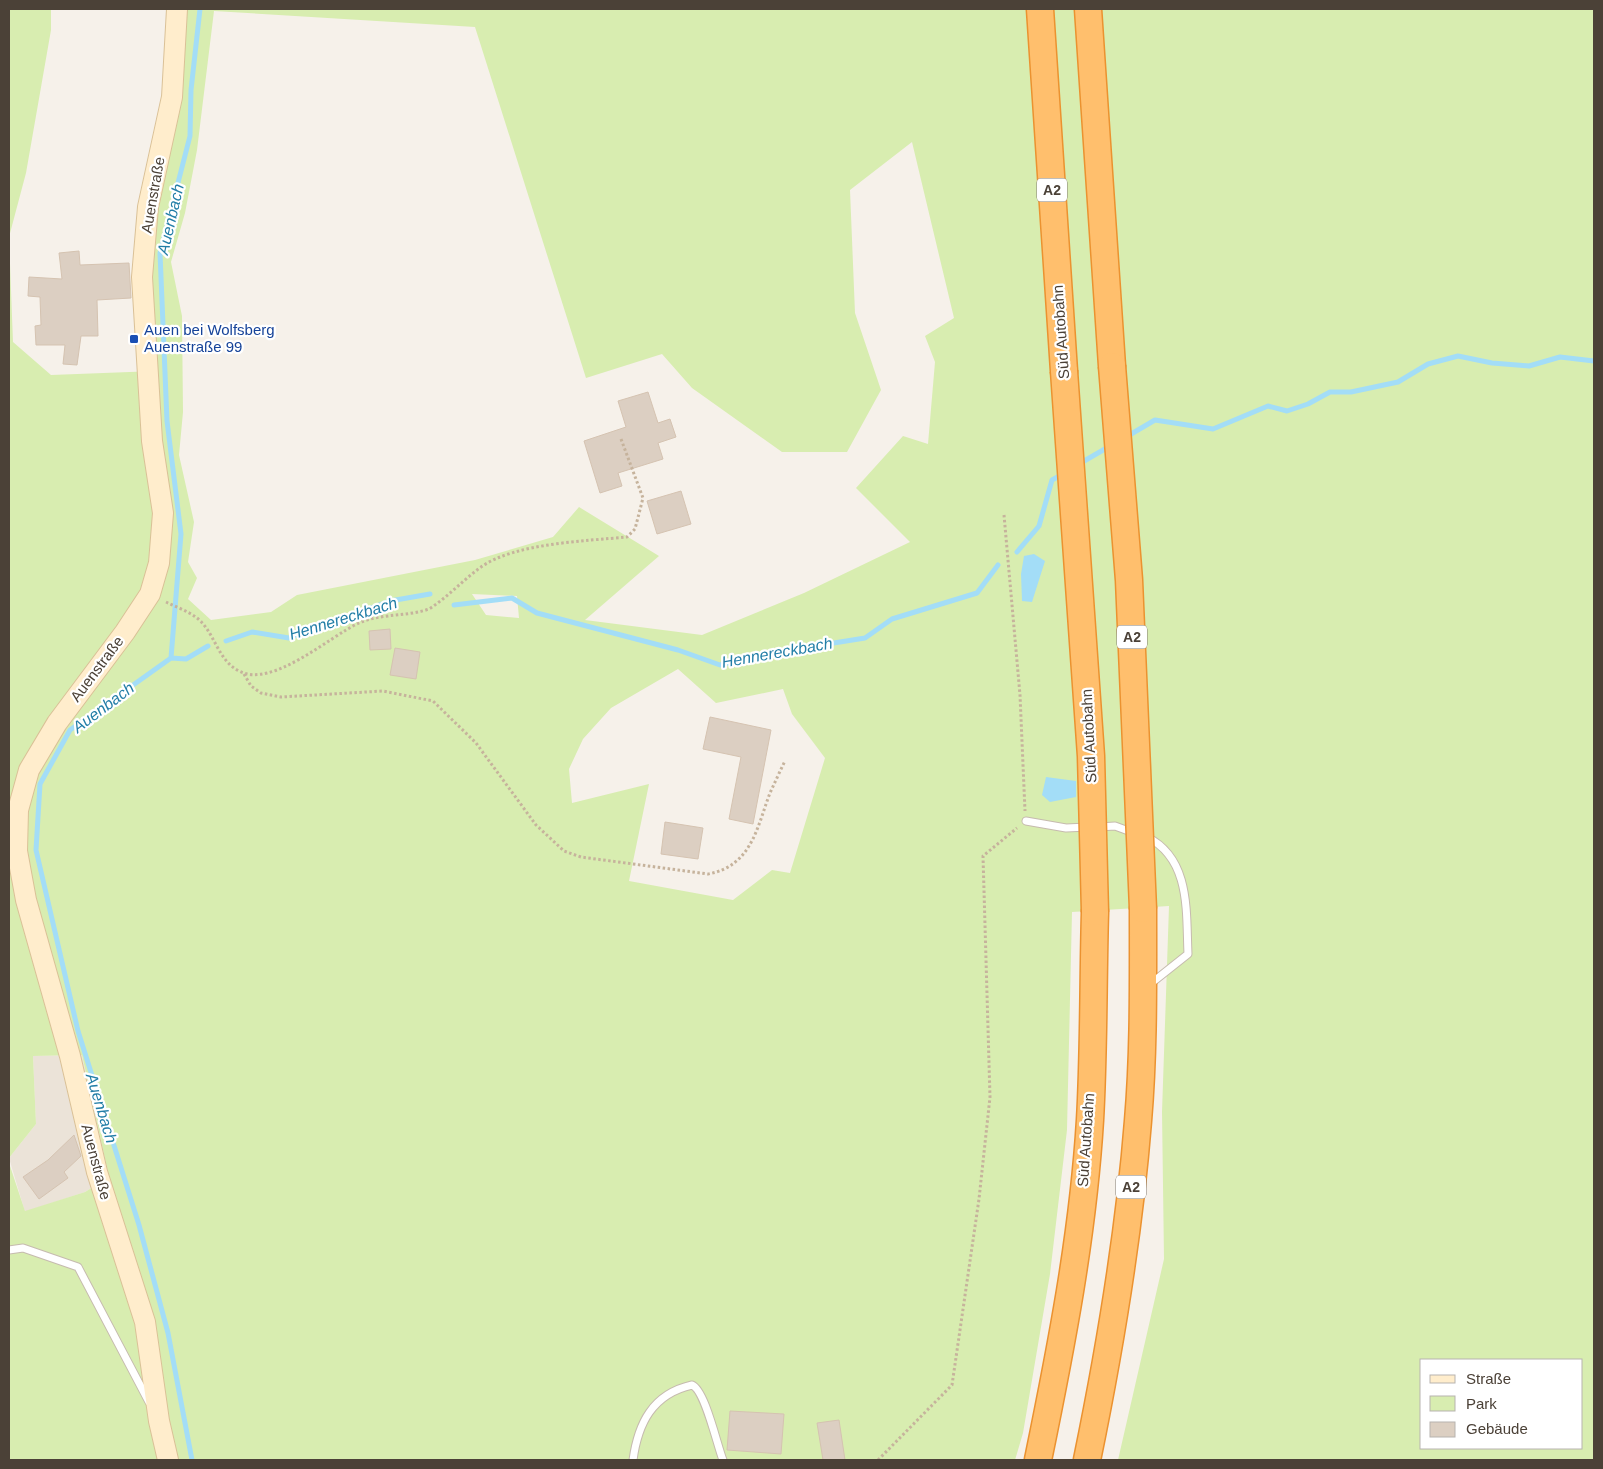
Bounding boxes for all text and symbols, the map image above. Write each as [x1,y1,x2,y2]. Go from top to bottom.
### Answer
street label: Auenstraße [137,155,168,235]
road number: A2 [1037,178,1067,202]
water label: Auenbach [154,182,187,257]
street label: Süd Autobahn [1049,284,1072,380]
place label: Auen bei Wolfsberg Auenstraße 99 [144,321,275,355]
marker: Auen bei Wolfsberg Auenstraße 99 [128,333,140,345]
water label: Hennereckbach [287,594,399,643]
road number: A2 [1117,626,1147,649]
street label: Auenstraße [66,633,127,705]
water label: Hennereckbach [720,634,834,671]
water label: Auenbach [69,679,137,736]
street label: Süd Autobahn [1078,689,1099,784]
water label: Auenbach [83,1070,120,1145]
street label: Süd Autobahn [1074,1092,1097,1188]
street label: Auenstraße [78,1122,115,1202]
road number: A2 [1116,1176,1146,1198]
legend [1420,1359,1583,1449]
text: Straße [1466,1370,1511,1387]
text: Park [1466,1395,1497,1412]
text: Gebäude [1466,1420,1528,1437]

